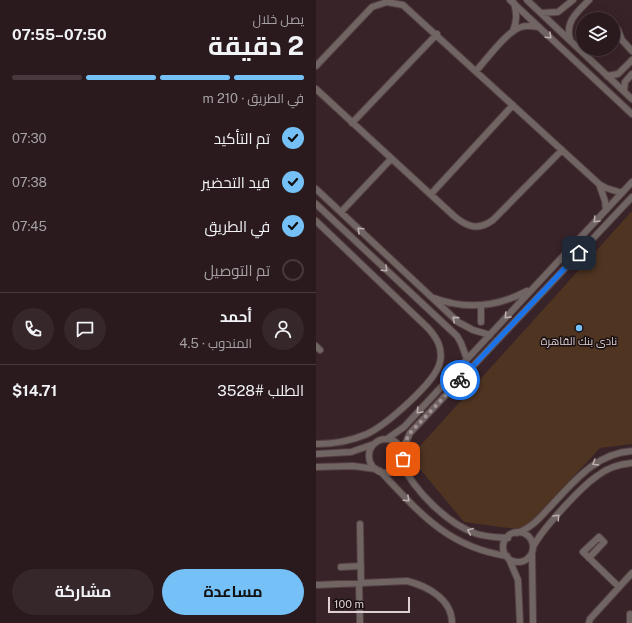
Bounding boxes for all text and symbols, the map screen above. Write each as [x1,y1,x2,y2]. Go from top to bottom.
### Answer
text: يصل خلال [253,12,304,27]
map controls [576,12,620,56]
button: layers [576,12,620,56]
text: 07:50–07:55 [12,26,107,43]
text: 2 دقيقة [208,30,304,61]
one-way arrow [544,31,552,39]
text: في الطريق · 210 m [203,91,304,106]
icon: check [282,127,304,149]
text: تم التأكيد [214,130,270,147]
text: 07:30 [12,131,47,146]
icon: check [282,171,304,193]
text: قيد التحضير [201,174,270,191]
text: 07:38 [12,175,47,190]
icon: check [282,215,304,237]
one-way arrow [594,216,601,223]
text: في الطريق [204,218,270,235]
text: 07:45 [12,219,47,234]
one-way arrow [357,227,365,235]
pin [562,236,596,270]
icon: home [568,242,590,264]
text: تم التوصيل [204,262,270,279]
one-way arrow [380,264,388,271]
button: phone [12,308,54,350]
button: chat [64,308,106,350]
text: أحمد [220,308,252,325]
button: person [262,308,304,350]
one-way arrow [505,311,512,319]
one-way arrow [452,316,460,323]
marker: نادى بنك القاهرة [574,323,584,333]
place label: نادى بنك القاهرة [541,335,617,348]
text: المندوب · 4.5 [179,336,252,351]
courier [440,360,480,400]
icon: bike [449,369,471,391]
text: $14.71 [12,382,57,399]
text: الطلب #3528 [217,382,304,399]
one-way arrow [416,406,424,414]
pin [386,442,420,476]
icon: bag [392,448,414,470]
one-way arrow [592,459,599,466]
one-way arrow [402,494,410,502]
one-way arrow [552,514,559,521]
one-way arrow [466,527,473,535]
button: مشاركة [12,569,154,615]
button: مساعدة [162,569,304,615]
scale bar [328,595,410,614]
text: 100 m [334,598,364,610]

